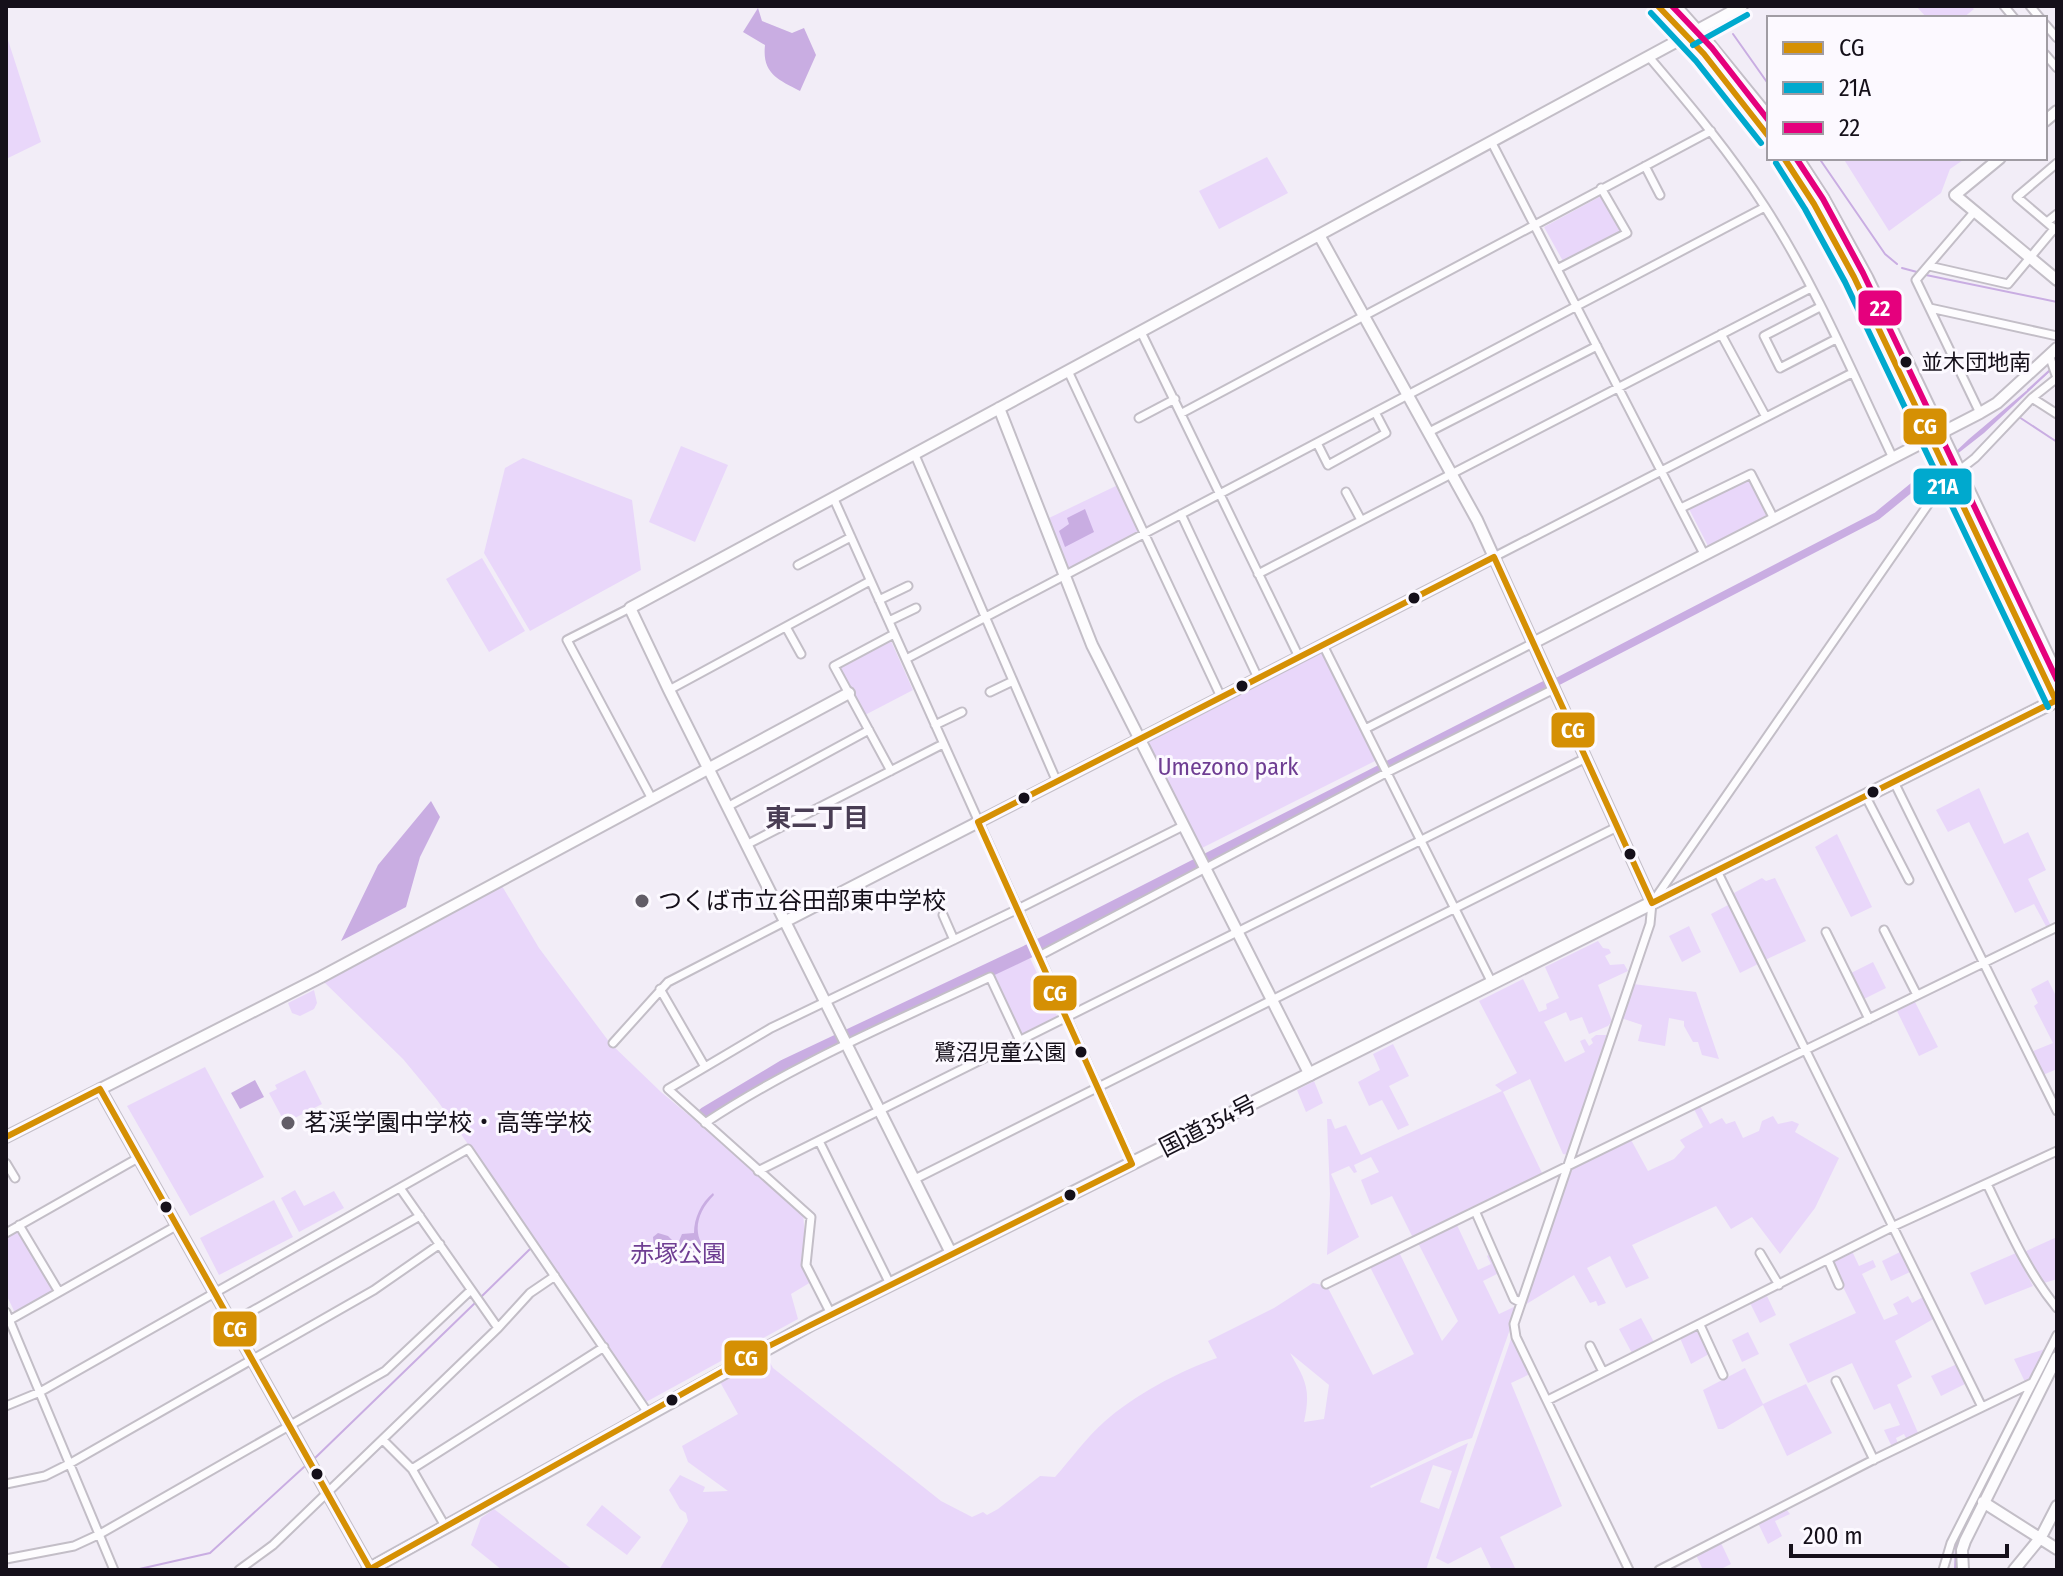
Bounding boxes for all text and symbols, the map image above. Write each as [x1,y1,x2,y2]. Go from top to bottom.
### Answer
legend [1767,16,2047,160]
text: CG [1839,34,1864,62]
text: 21A [1839,74,1871,102]
text: 22 [1839,114,1860,142]
line badge: 22 [1857,289,1903,327]
text: 22 [1869,295,1890,322]
place label: 並木団地南 [1921,349,2031,376]
marker: 並木団地南 [1898,354,1914,370]
line badge: CG [1902,407,1948,446]
text: CG [1913,413,1937,440]
line badge: 21A [1912,467,1973,506]
text: 21A [1926,473,1960,500]
unlabelled marker [1406,590,1422,606]
unlabelled marker [1234,678,1250,694]
line badge: CG [1550,711,1596,749]
text: CG [1561,717,1585,744]
park label: Umezono park [1158,753,1299,781]
unlabelled marker [1865,784,1881,800]
unlabelled marker [1016,790,1032,806]
district label: 東二丁目 [765,803,869,834]
unlabelled marker [1622,846,1638,862]
place label: つくば市立谷田部東中学校 [658,887,946,915]
marker: つくば市立谷田部東中学校 [633,892,651,910]
line badge: CG [1032,974,1078,1012]
text: CG [1043,980,1067,1007]
place label: 鷺沼児童公園 [934,1039,1066,1066]
marker: 鷺沼児童公園 [1073,1044,1089,1060]
street label: 国道354号 [1155,1090,1261,1162]
place label: 茗渓学園中学校・高等学校 [304,1109,592,1137]
marker: 茗渓学園中学校・高等学校 [279,1114,297,1132]
unlabelled marker [1062,1187,1078,1203]
unlabelled marker [158,1199,174,1215]
park label: 赤塚公園 [630,1240,726,1268]
line badge: CG [212,1310,258,1348]
text: CG [223,1316,247,1343]
line badge: CG [723,1339,769,1377]
text: CG [734,1345,758,1372]
unlabelled marker [664,1392,680,1408]
unlabelled marker [309,1466,325,1482]
scale bar [1791,1508,2007,1558]
text: 200 m [1803,1522,1863,1550]

